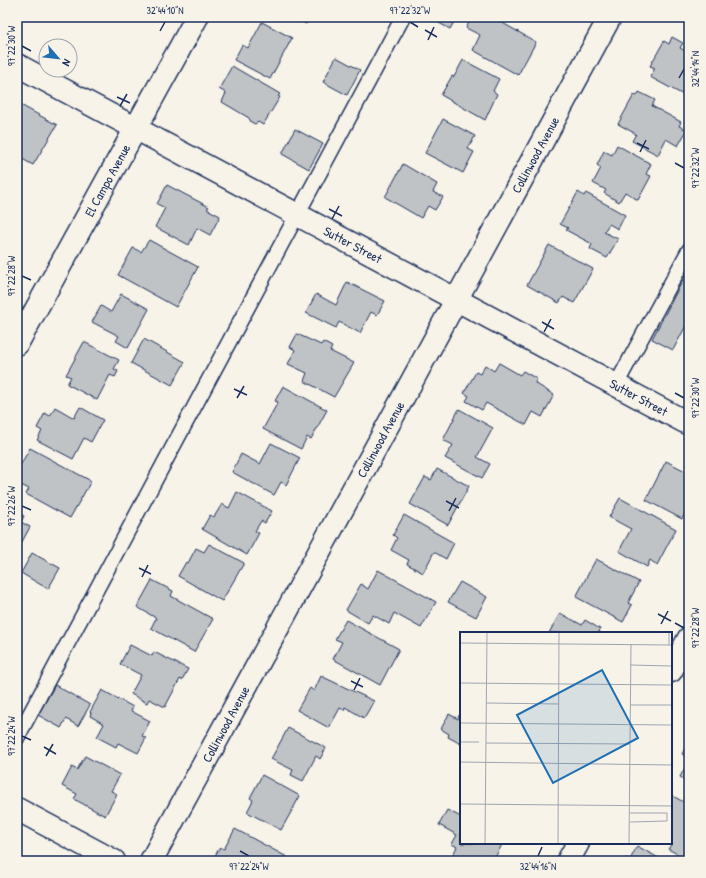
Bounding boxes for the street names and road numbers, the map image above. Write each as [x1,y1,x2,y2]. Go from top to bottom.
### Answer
street label: Collinwood Avenue [507,113,563,196]
street label: El Campo Avenue [80,141,134,220]
street label: Sutter Street [321,222,386,268]
street label: Sutter Street [607,374,672,420]
street label: Collinwood Avenue [352,398,408,481]
street label: Collinwood Avenue [197,683,254,765]

